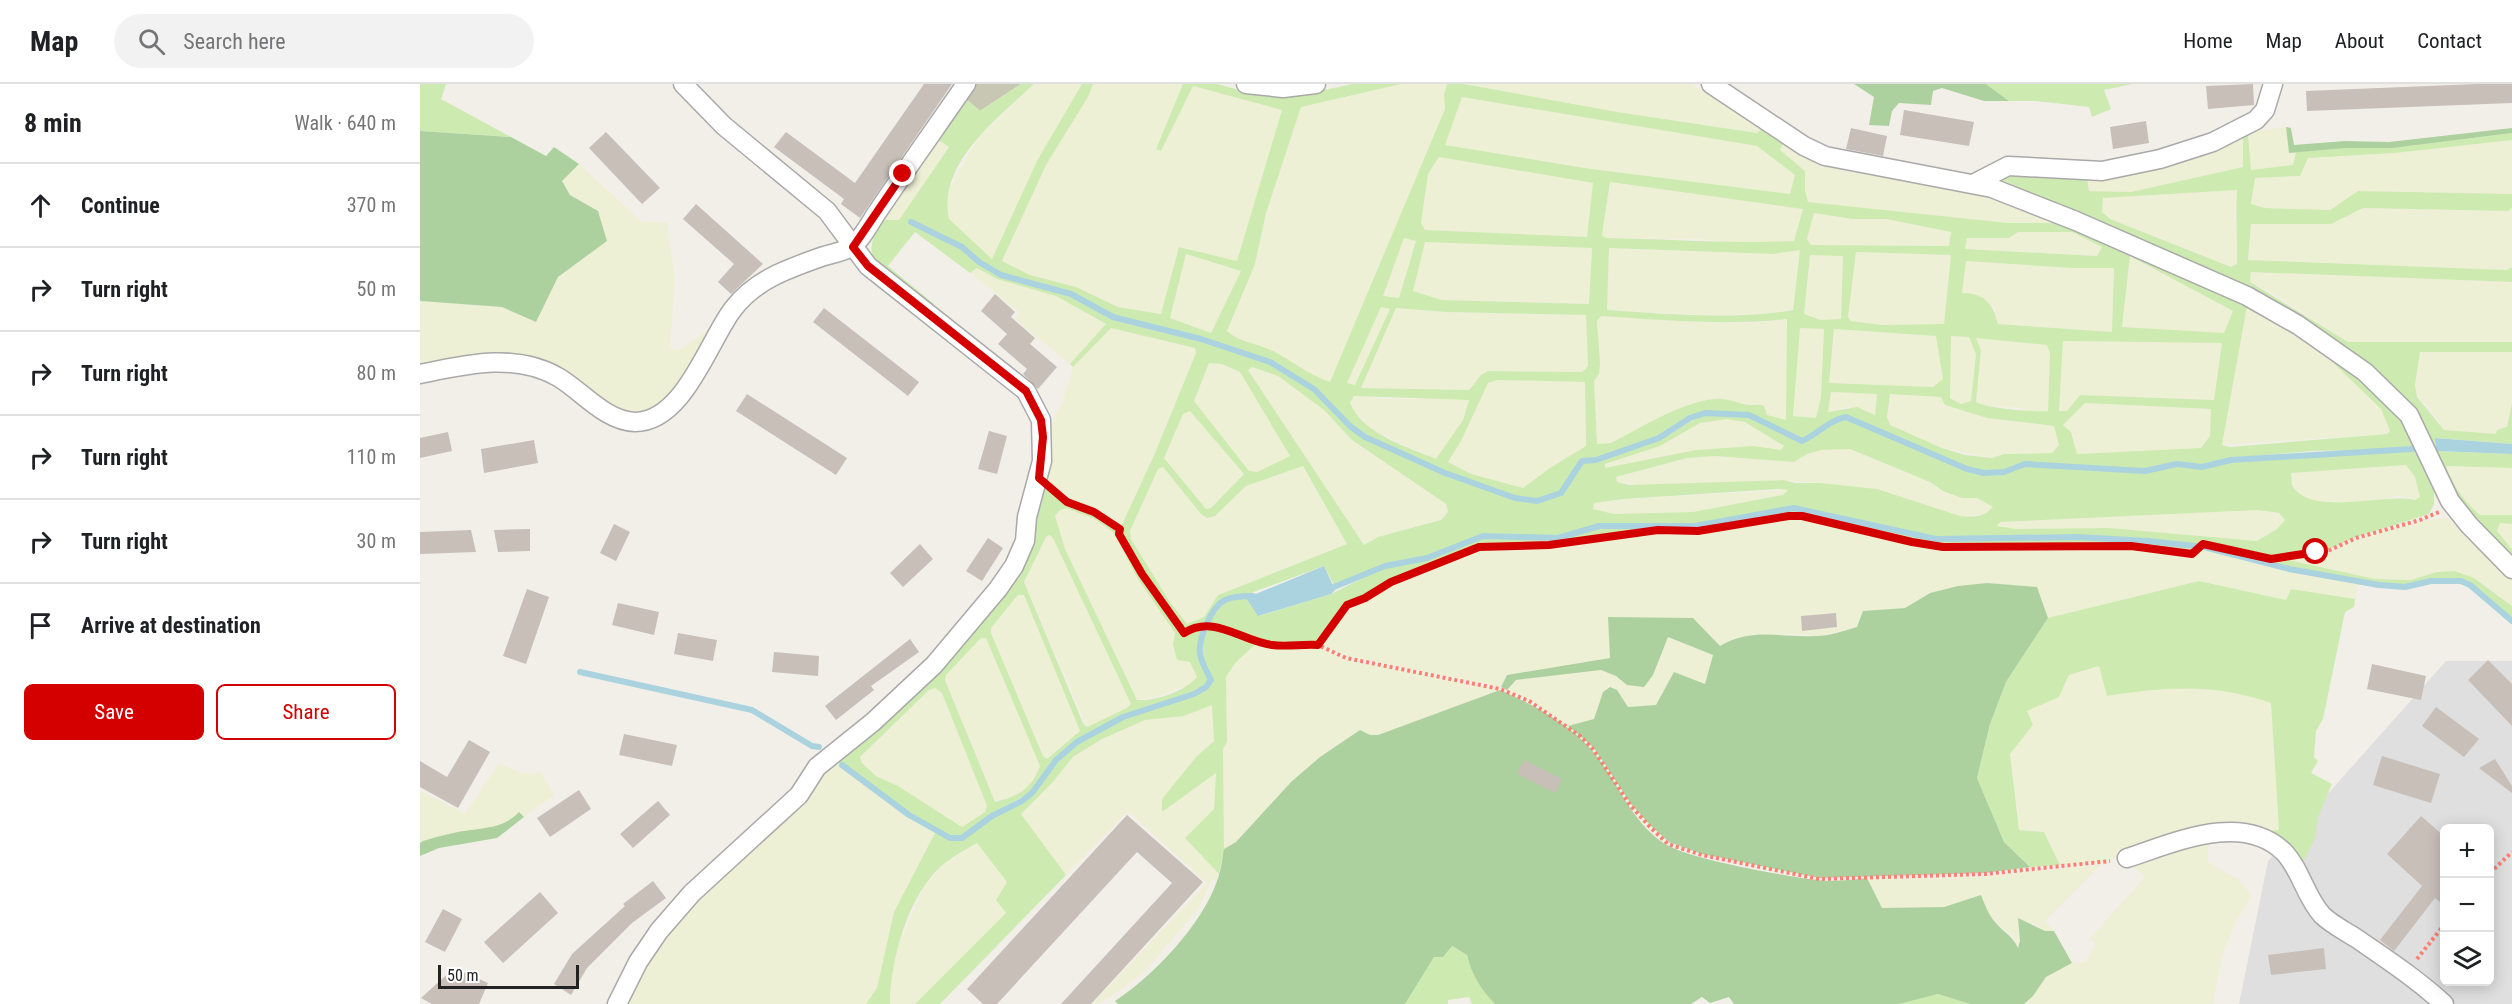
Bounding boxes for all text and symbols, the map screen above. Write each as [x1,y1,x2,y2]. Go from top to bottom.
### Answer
search box [114,14,534,68]
text: Map [30,25,78,58]
icon: search [135,25,168,58]
text: Search here [183,29,286,54]
text: Home [2183,29,2233,53]
text: Map [2266,29,2302,53]
text: About [2335,29,2384,53]
text: Contact [2417,29,2482,53]
text: 8 min [24,108,82,138]
text: Walk · 640 m [295,111,396,135]
route end [889,160,915,186]
icon: ahead [24,189,57,222]
text: Continue [81,193,160,218]
text: 370 m [347,193,396,217]
icon: right [24,273,57,306]
text: Turn right [81,277,168,302]
text: 50 m [357,277,396,301]
icon: right [24,357,57,390]
text: Turn right [81,361,168,386]
text: 80 m [357,361,396,385]
icon: right [24,441,57,474]
text: Turn right [81,445,168,470]
text: 110 m [347,445,396,469]
icon: right [24,525,57,558]
text: Turn right [81,529,168,554]
text: 30 m [357,529,396,553]
route start [2302,538,2328,564]
icon: arrive [24,609,57,642]
text: Arrive at destination [81,613,261,638]
button: Save [24,684,204,740]
button: Share [216,684,396,740]
map controls [2440,824,2494,986]
button: + [2440,824,2494,878]
button: − [2440,878,2494,932]
button: layers [2440,932,2494,986]
scale bar [438,962,579,990]
text: 50 m [447,966,479,985]

